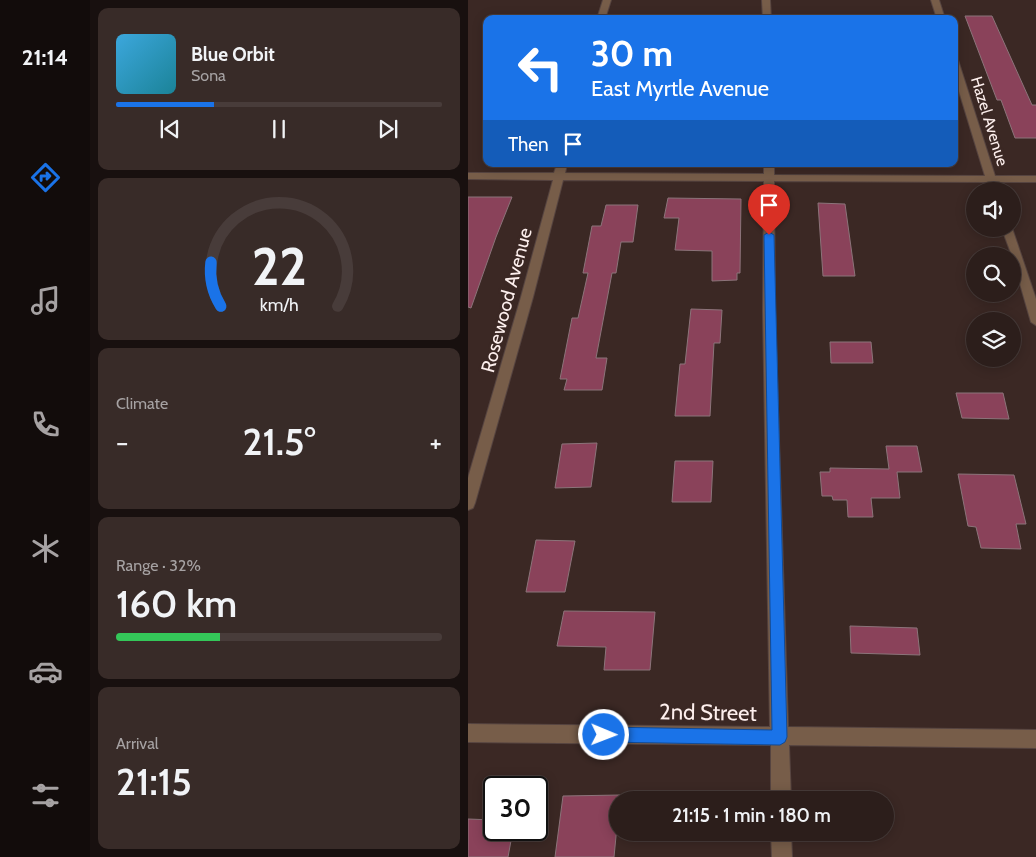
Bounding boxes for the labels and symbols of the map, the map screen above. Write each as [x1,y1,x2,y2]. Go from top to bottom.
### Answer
street label: Hazel Avenue [967,74,1012,168]
pin [748,184,790,235]
street label: Rosewood Avenue [476,225,537,375]
street label: 2nd Street [659,698,758,727]
position arrow [577,708,629,760]
speed limit sign: 30 [483,776,548,841]

